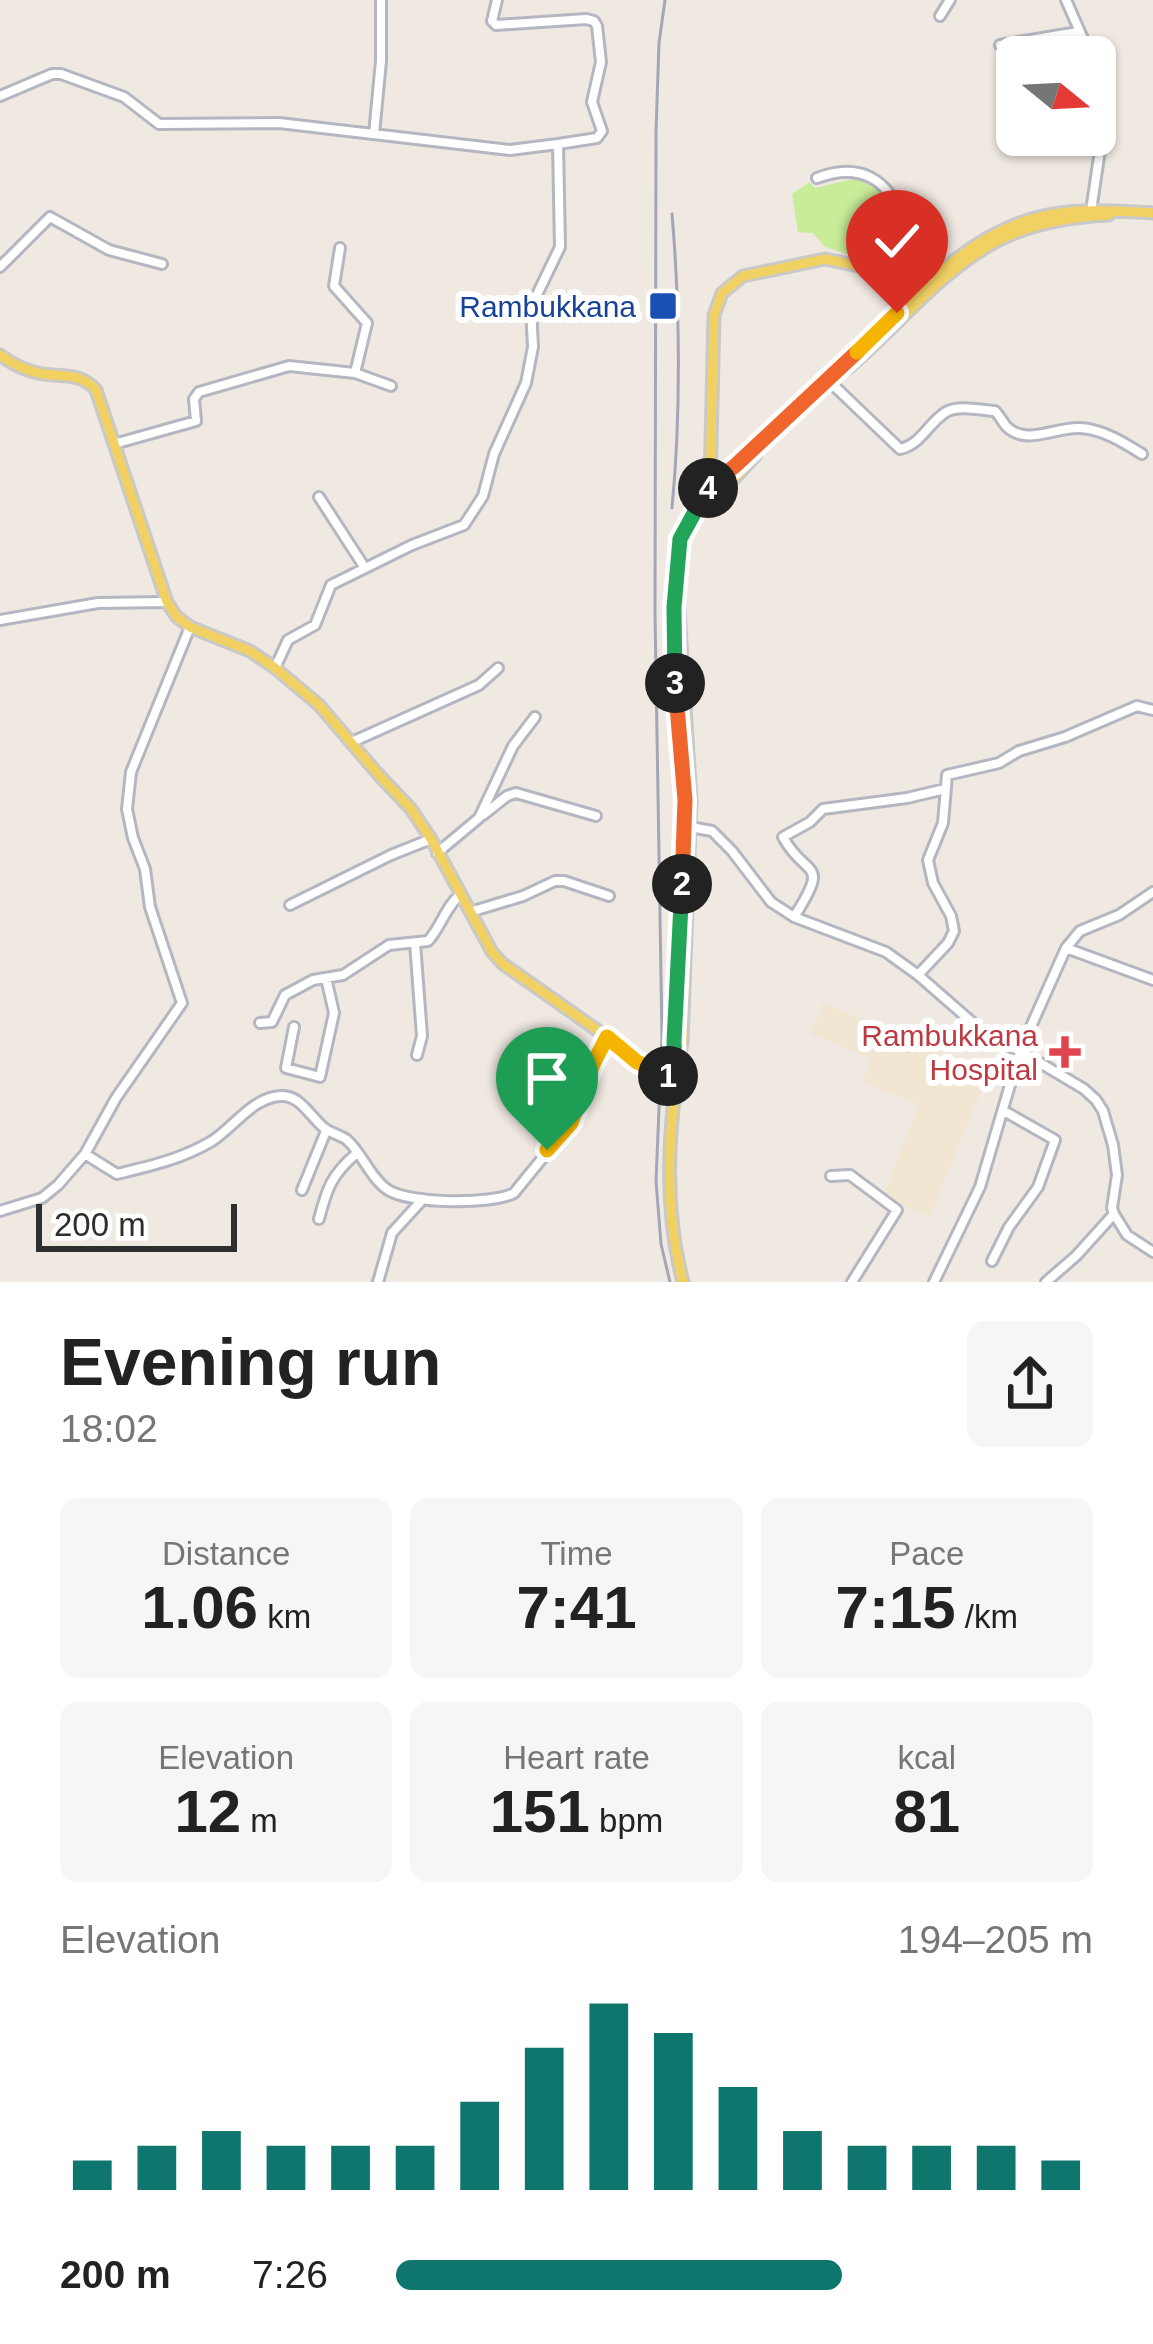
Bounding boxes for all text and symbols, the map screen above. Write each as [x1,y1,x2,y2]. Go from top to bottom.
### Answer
north arrow [996,36,1116,156]
map controls [996,36,1116,156]
pin [846,190,948,313]
icon: check [864,208,930,274]
place label: Rambukkana [459,290,636,323]
marker: Rambukkana [647,290,679,322]
pin: 4 [678,458,738,518]
text: 4 [699,469,717,506]
pin: 3 [645,653,705,713]
text: 3 [666,664,684,701]
pin: 2 [652,854,712,914]
text: 2 [673,865,691,902]
place label: Rambukkana Hospital [861,1019,1038,1086]
pin [496,1027,598,1150]
marker: Rambukkana Hospital [1049,1036,1081,1068]
icon: arrive [514,1045,580,1111]
pin: 1 [638,1046,698,1106]
text: 1 [659,1057,677,1094]
scale bar [36,1198,237,1251]
text: 200 m [54,1206,146,1243]
button: share [967,1321,1093,1447]
text: Evening run [60,1325,441,1399]
text: 18:02 [60,1407,158,1450]
text: Distance [162,1535,290,1572]
text: Time [540,1535,613,1572]
text: Pace [889,1535,964,1572]
text: 1.06 [141,1574,258,1641]
text: 7:41 [516,1574,637,1641]
text: 7:15 [836,1574,956,1641]
text: km [258,1598,311,1635]
text: /km [956,1598,1018,1635]
text: Elevation [158,1739,294,1776]
text: Heart rate [503,1739,650,1776]
text: kcal [897,1739,956,1776]
text: 12 [174,1778,241,1845]
text: 151 [490,1778,590,1845]
text: 81 [893,1778,960,1845]
text: m [241,1802,278,1839]
text: bpm [590,1802,663,1839]
text: Elevation [60,1918,220,1961]
text: 194–205 m [898,1918,1093,1961]
text: 200 m [60,2253,171,2296]
text: 7:26 [252,2253,328,2296]

